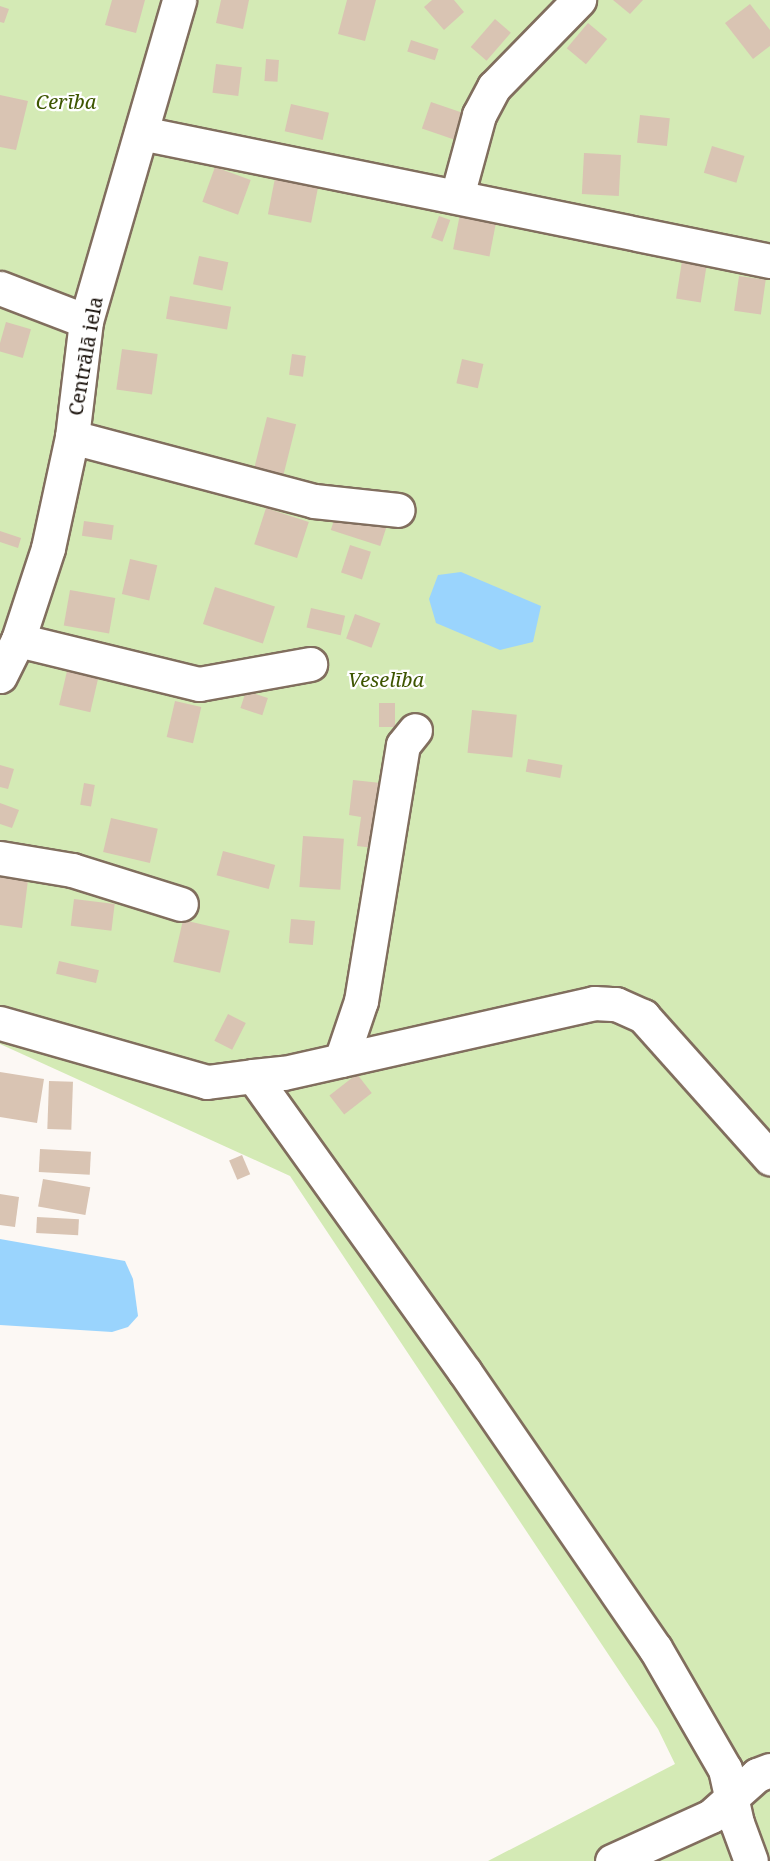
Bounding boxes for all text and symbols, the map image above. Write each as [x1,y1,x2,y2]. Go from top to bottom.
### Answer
park label: Cerība [36,89,96,113]
street label: Centrālā iela [63,295,107,417]
park label: Veselība [348,667,424,691]

